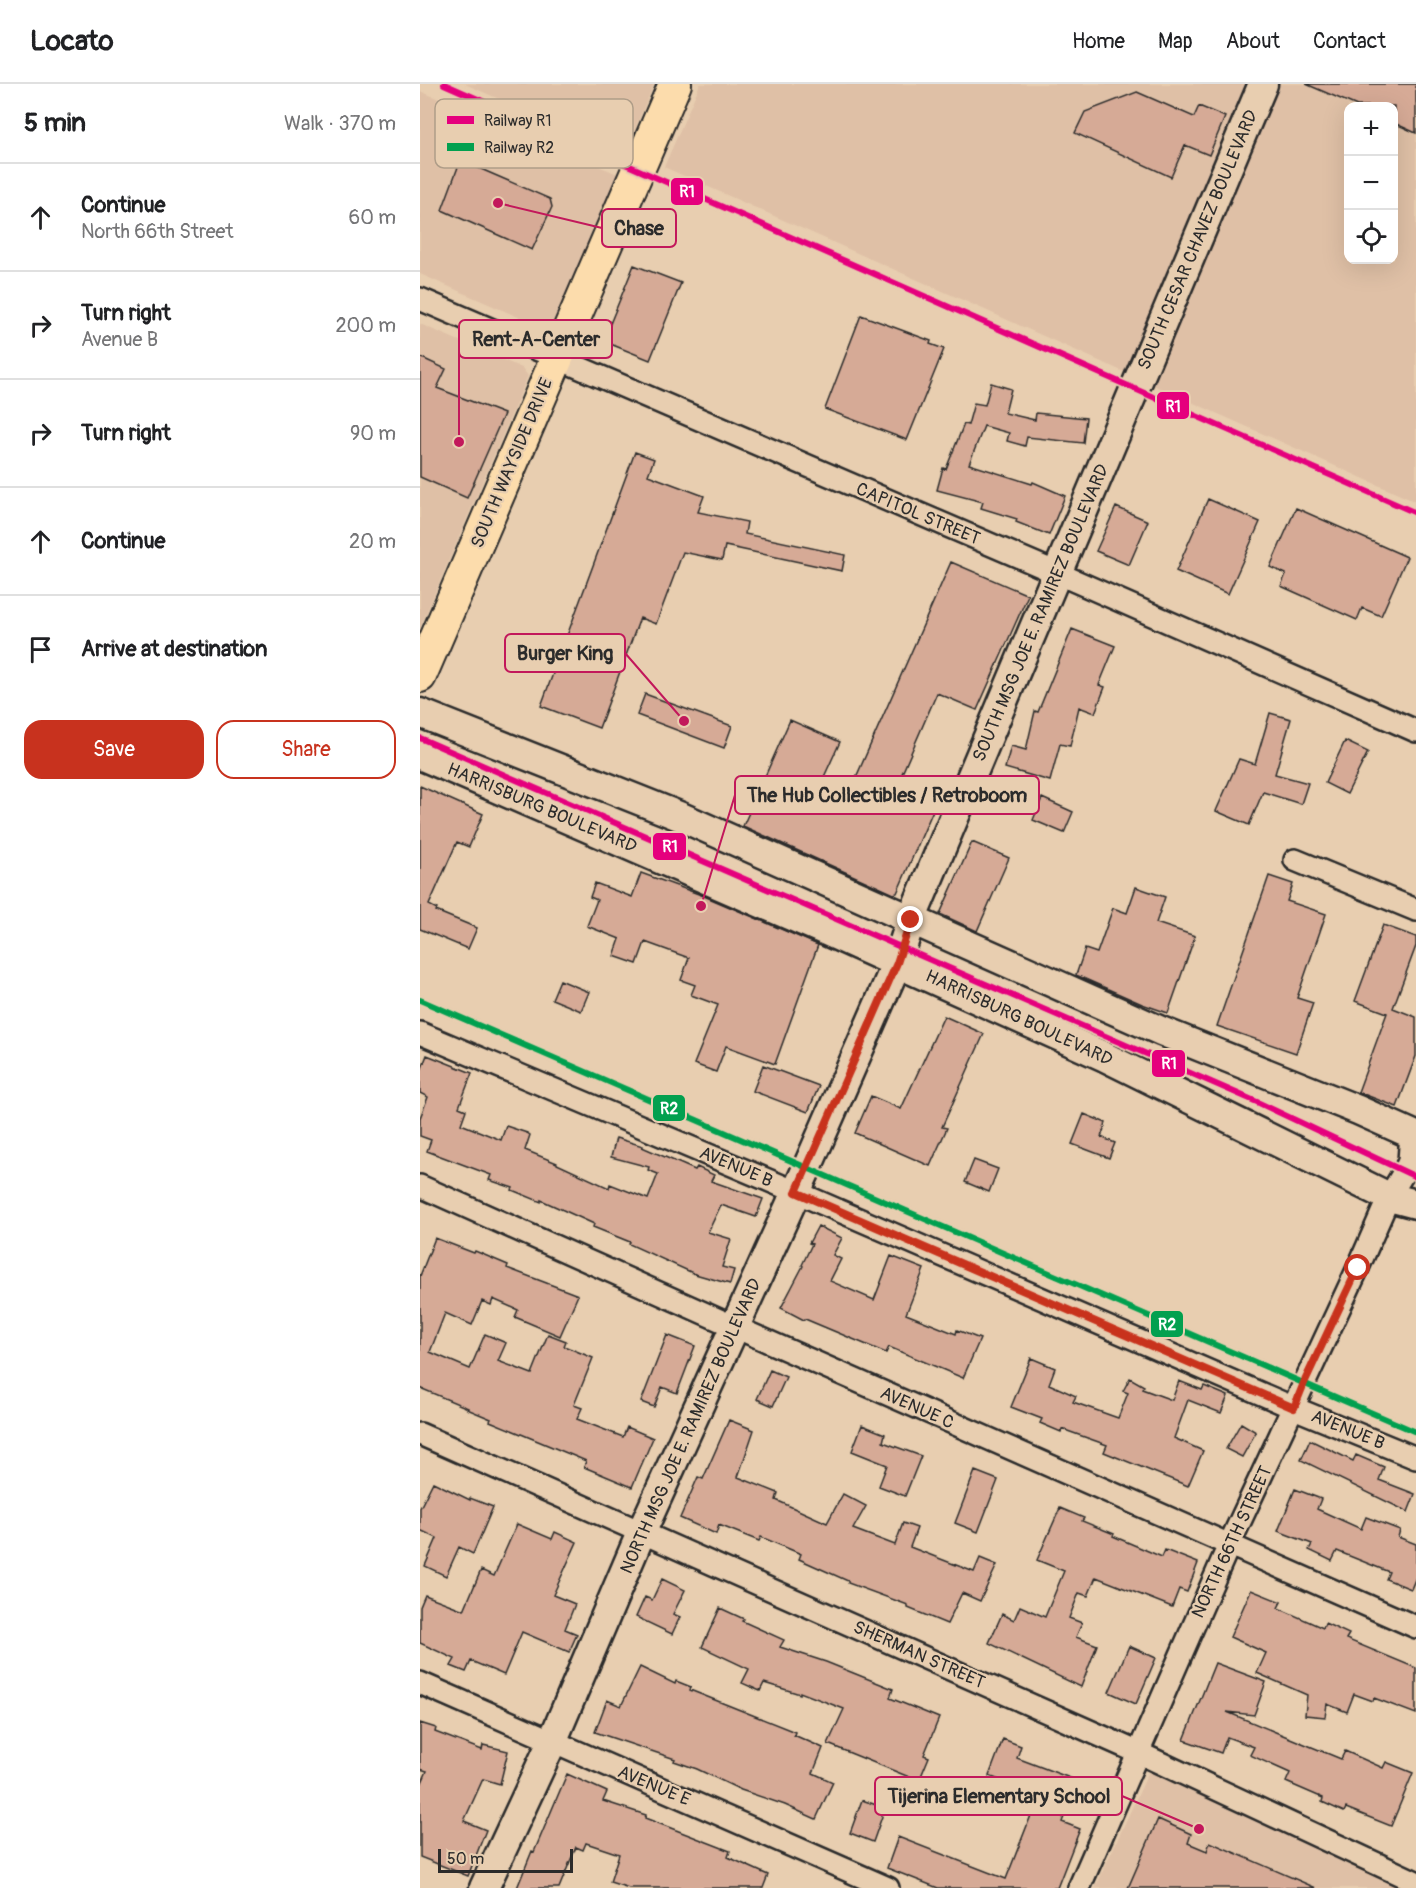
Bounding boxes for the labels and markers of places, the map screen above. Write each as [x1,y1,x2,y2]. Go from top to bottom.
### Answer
callout: Chase [602,209,676,247]
callout: Rent-A-Center [459,320,612,358]
callout: Burger King [505,634,625,672]
callout: The Hub Collectibles / Retroboom [735,776,1039,814]
callout: Tijerina Elementary School [875,1777,1122,1815]

